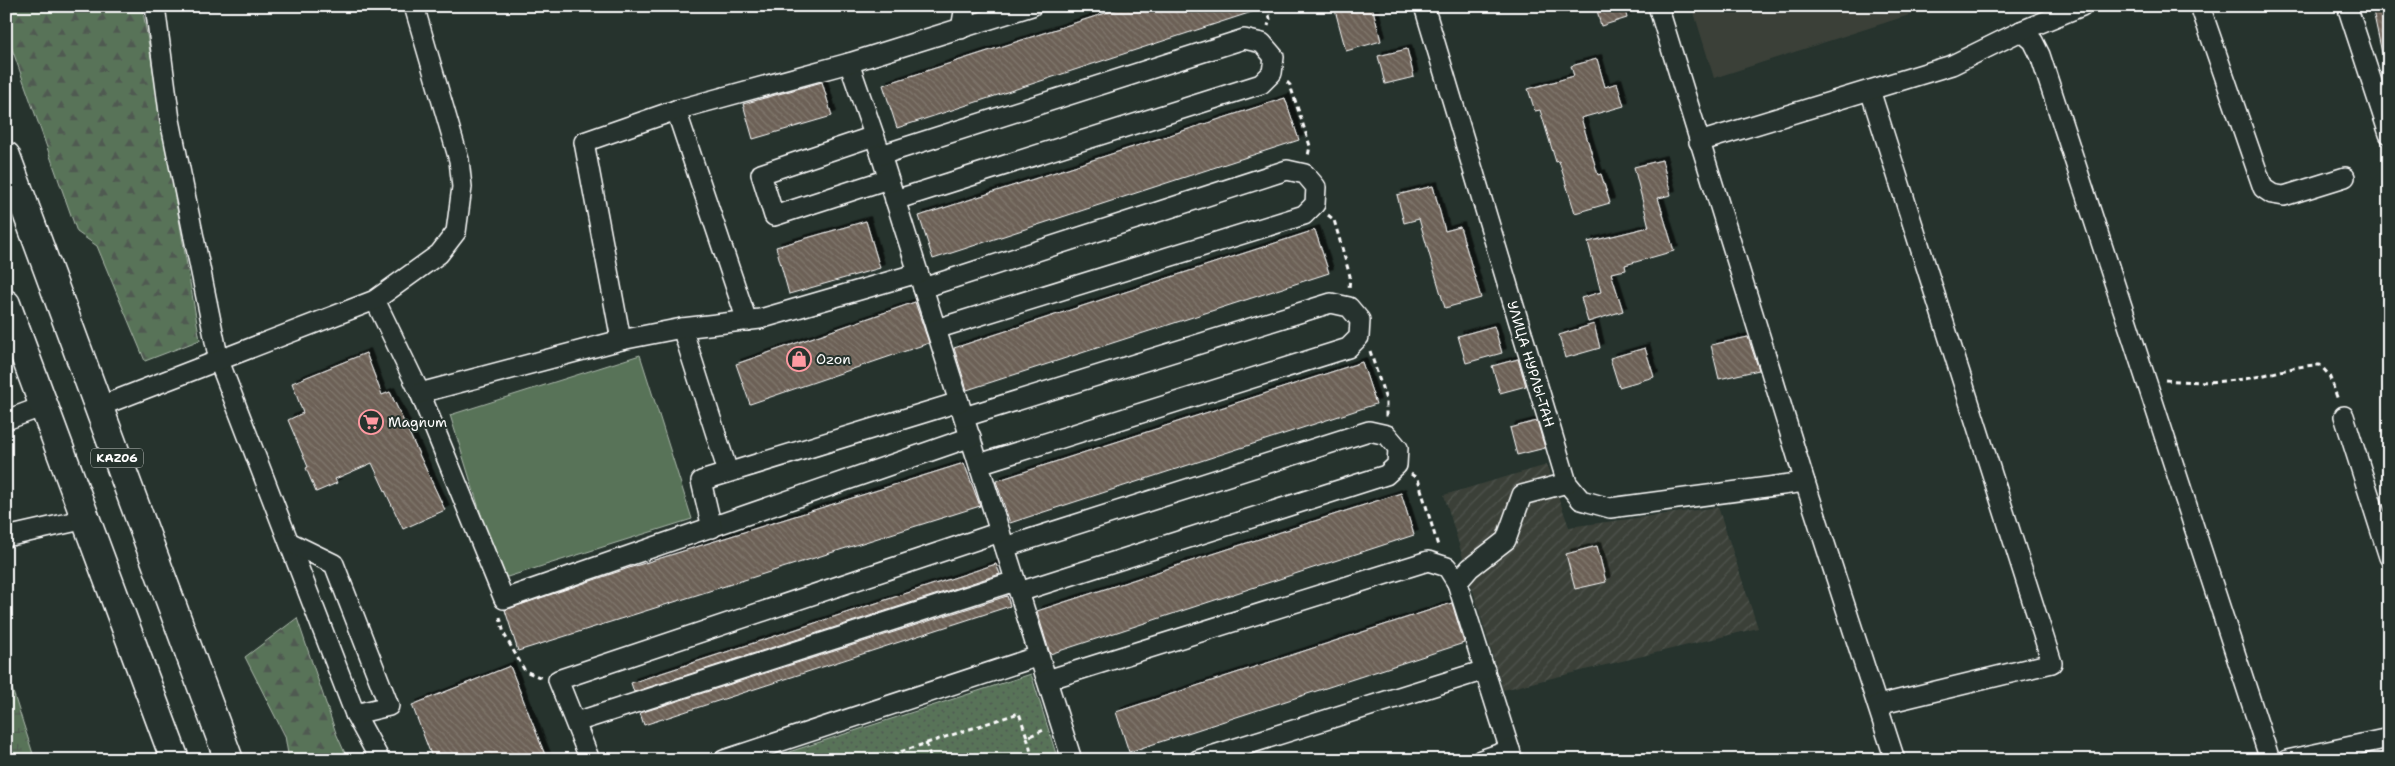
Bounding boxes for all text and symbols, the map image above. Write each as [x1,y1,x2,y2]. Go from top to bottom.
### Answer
street label: УЛИЦА НУРЛЫ-ТАН [1503,299,1559,429]
shop icon: Ozon [786,346,812,372]
place label: Ozon [816,350,851,368]
supermarket icon: Magnum [358,409,384,435]
place label: Magnum [388,413,447,431]
road number: KАZ06 [91,448,143,468]

